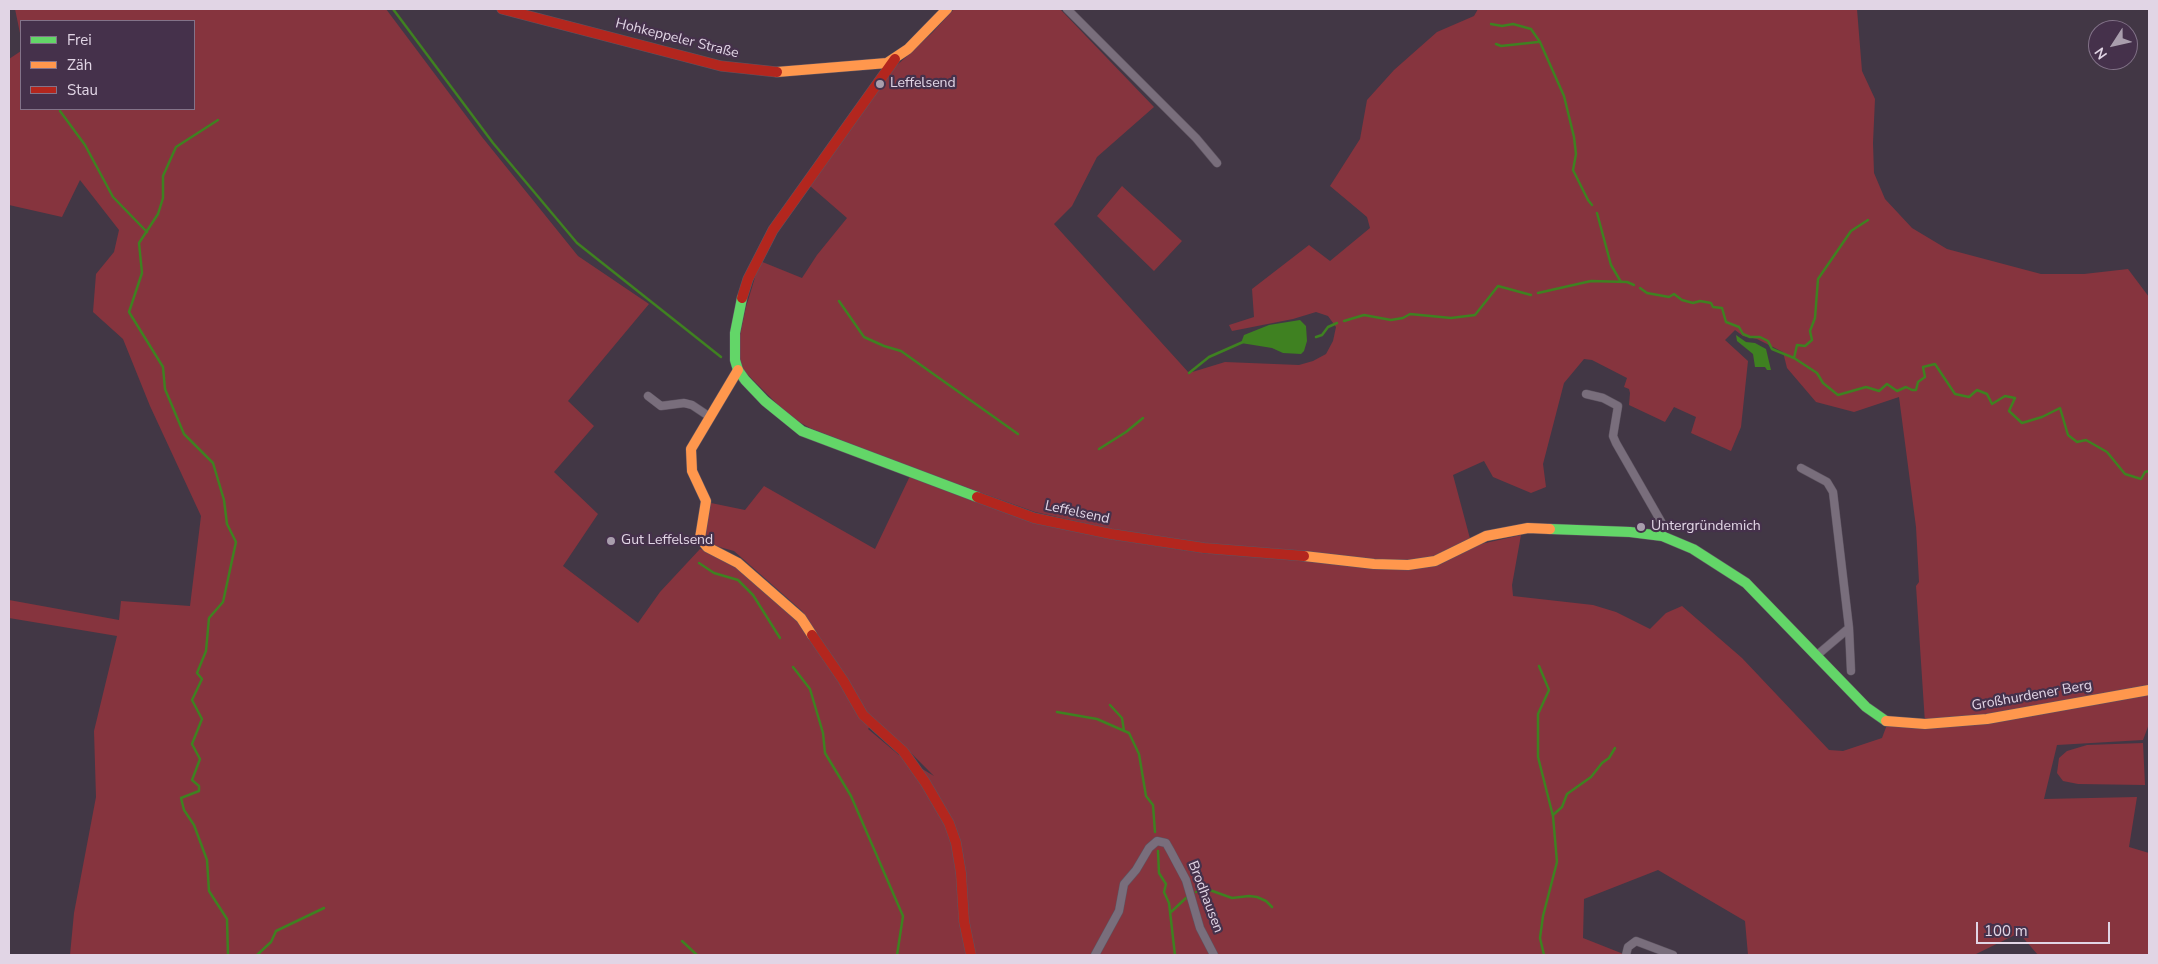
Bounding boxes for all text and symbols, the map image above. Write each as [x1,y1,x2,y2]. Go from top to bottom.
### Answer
street label: Hohkeppeler Straße [614,16,740,62]
legend [20,20,195,110]
north arrow [2088,20,2138,70]
text: Frei [67,30,92,50]
text: N [2090,44,2112,63]
text: Zäh [67,55,92,75]
place label: Leffelsend [890,76,956,92]
marker: Leffelsend [874,78,886,90]
text: Stau [67,80,98,100]
street label: Leffelsend [1043,498,1111,528]
place label: Untergründemich [1651,519,1761,535]
marker: Untergründemich [1635,521,1647,533]
place label: Gut Leffelsend [621,533,713,549]
marker: Gut Leffelsend [605,535,617,547]
street label: Großhurdener Berg [1971,677,2093,715]
street label: Brodhausen [1184,859,1226,935]
scale bar [1978,912,2112,944]
text: 100 m [1984,921,2028,941]

